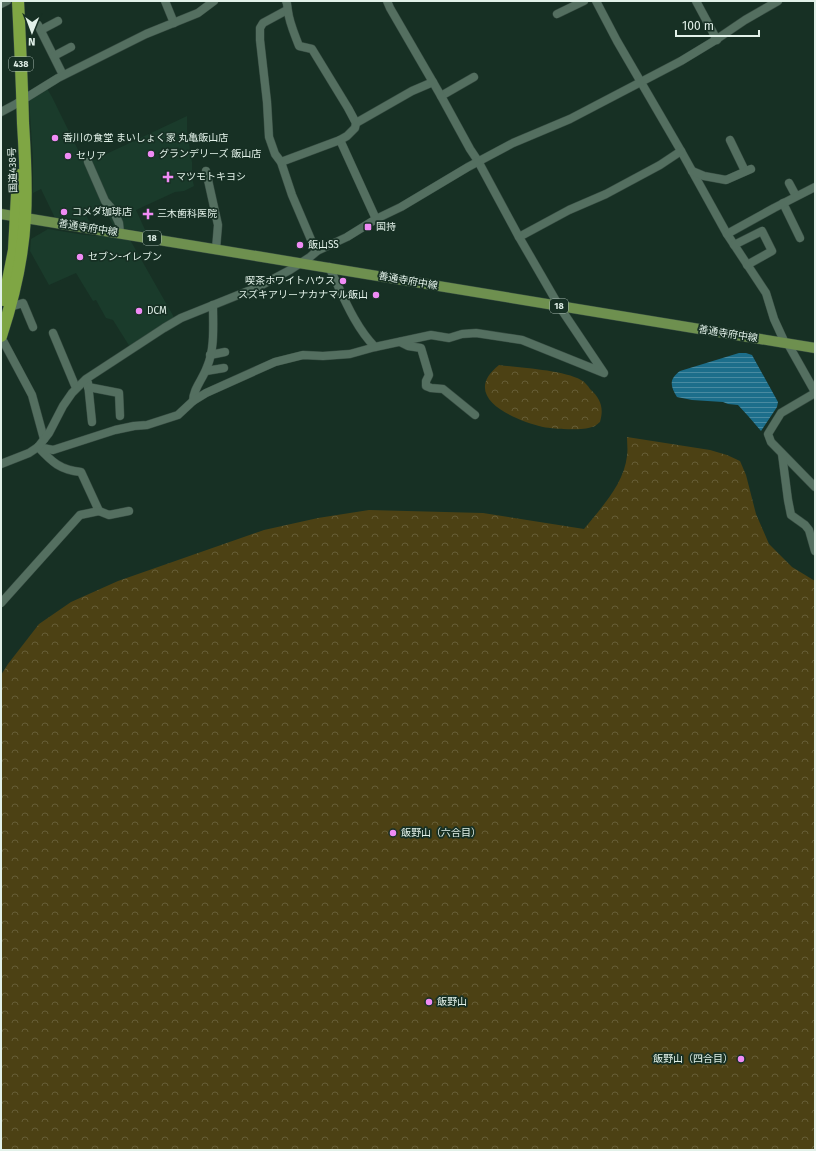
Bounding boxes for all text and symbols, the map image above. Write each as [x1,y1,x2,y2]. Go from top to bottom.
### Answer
north arrow [12,12,52,52]
scale bar [676,12,759,38]
text: 100 m [682,19,714,33]
text: N [28,35,36,48]
road number: 438 [9,57,33,71]
place label: 香川の食堂 まいしょく家 丸亀飯山店 [63,132,228,144]
marker: 香川の食堂 まいしょく家 丸亀飯山店 [50,133,60,143]
street label: 国道438号 [6,147,20,193]
place label: グランデリーズ 飯山店 [159,148,261,160]
marker: グランデリーズ 飯山店 [146,149,156,159]
place label: セリア [76,150,106,162]
marker: セリア [63,151,73,161]
place label: マツモトキヨシ [176,171,246,183]
marker: マツモトキヨシ [163,172,173,182]
place label: コメダ珈琲店 [72,206,132,218]
marker: コメダ珈琲店 [59,207,69,217]
marker: 三木歯科医院 [142,208,154,220]
place label: 三木歯科医院 [157,208,217,220]
street label: 善通寺府中線 [57,217,119,239]
place label: 国持 [376,221,396,233]
marker: 国持 [363,222,373,232]
road number: 18 [143,231,161,245]
place label: 飯山SS [308,239,339,251]
marker: 飯山SS [295,240,305,250]
place label: セブン-イレブン [88,251,162,263]
marker: セブン-イレブン [75,252,85,262]
street label: 善通寺府中線 [377,270,439,292]
place label: 喫茶ホワイトハウス [245,275,335,287]
marker: 喫茶ホワイトハウス [338,276,348,286]
place label: スズキアリーナカナマル飯山 [238,289,368,301]
marker: スズキアリーナカナマル飯山 [371,290,381,300]
road number: 18 [550,299,568,313]
place label: DCM [147,305,167,317]
marker: DCM [134,306,144,316]
street label: 善通寺府中線 [697,323,759,345]
place label: 飯野山（六合目） [401,827,481,839]
marker: 飯野山（六合目） [388,828,398,838]
place label: 飯野山 [437,996,467,1008]
marker: 飯野山 [424,997,434,1007]
place label: 飯野山（四合目） [653,1053,733,1065]
marker: 飯野山（四合目） [736,1054,746,1064]

